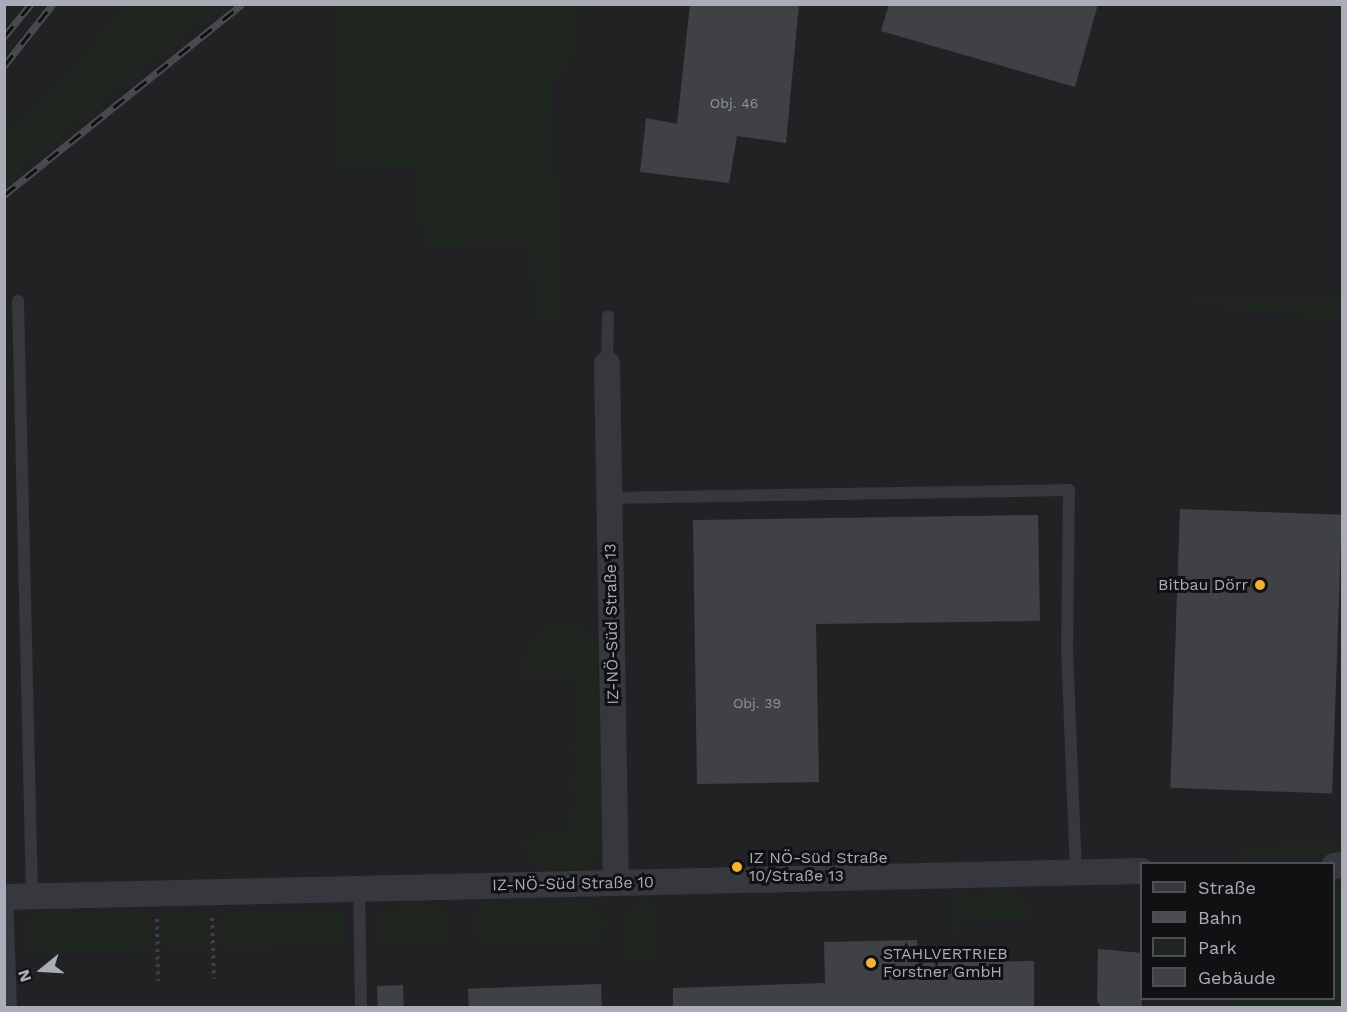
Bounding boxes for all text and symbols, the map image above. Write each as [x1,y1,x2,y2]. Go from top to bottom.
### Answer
house number: Obj. 46 [710,95,758,111]
street label: IZ-NÖ-Süd Straße 13 [601,543,623,705]
place label: Bitbau Dörr [1158,575,1248,595]
marker: Bitbau Dörr [1253,578,1267,592]
house number: Obj. 39 [733,695,781,711]
place label: IZ NÖ-Süd Straße 10/Straße 13 [749,848,888,886]
marker: IZ NÖ-Süd Straße 10/Straße 13 [730,860,744,874]
legend [1140,862,1335,1000]
street label: IZ-NÖ-Süd Straße 10 [492,873,654,895]
text: Straße [1198,877,1256,898]
text: Bahn [1198,907,1242,928]
text: Park [1198,937,1237,958]
north arrow [12,940,72,1000]
place label: STAHLVERTRIEB Forstner GmbH [883,944,1008,982]
marker: STAHLVERTRIEB Forstner GmbH [864,956,878,970]
text: N [14,967,35,984]
text: Gebäude [1198,967,1276,988]

